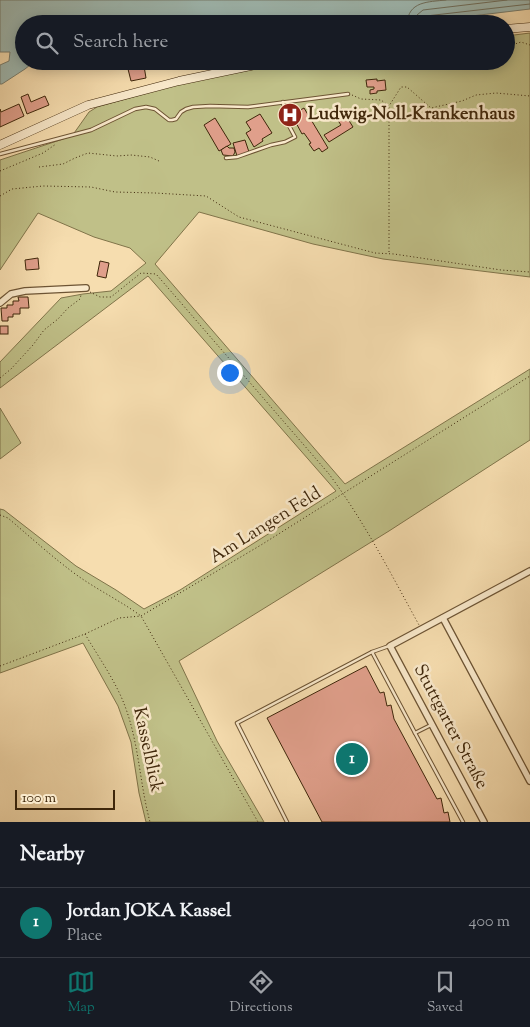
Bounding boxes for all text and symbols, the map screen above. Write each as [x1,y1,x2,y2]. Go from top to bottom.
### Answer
search box [15,15,515,70]
icon: search [33,29,61,57]
text: Search here [73,29,168,56]
hospital icon: Ludwig-Noll-Krankenhaus [277,102,303,128]
place label: Ludwig-Noll-Krankenhaus [308,102,515,128]
your location [217,360,243,386]
street label: Am Langen Feld [205,481,327,571]
street label: Stuttgarter Straße [406,660,494,794]
street label: Kasselblick [125,705,169,795]
pin: 1 [336,740,368,778]
scale bar [15,787,115,810]
text: 100 m [22,789,56,809]
text: Nearby [20,840,85,870]
text: Jordan JOKA Kassel [67,898,231,925]
text: 1 [33,911,39,934]
text: 400 m [469,911,510,934]
text: Place [67,925,102,948]
tab: Map [67,968,95,1018]
tab: Directions [229,968,293,1018]
tab: Saved [427,968,463,1018]

